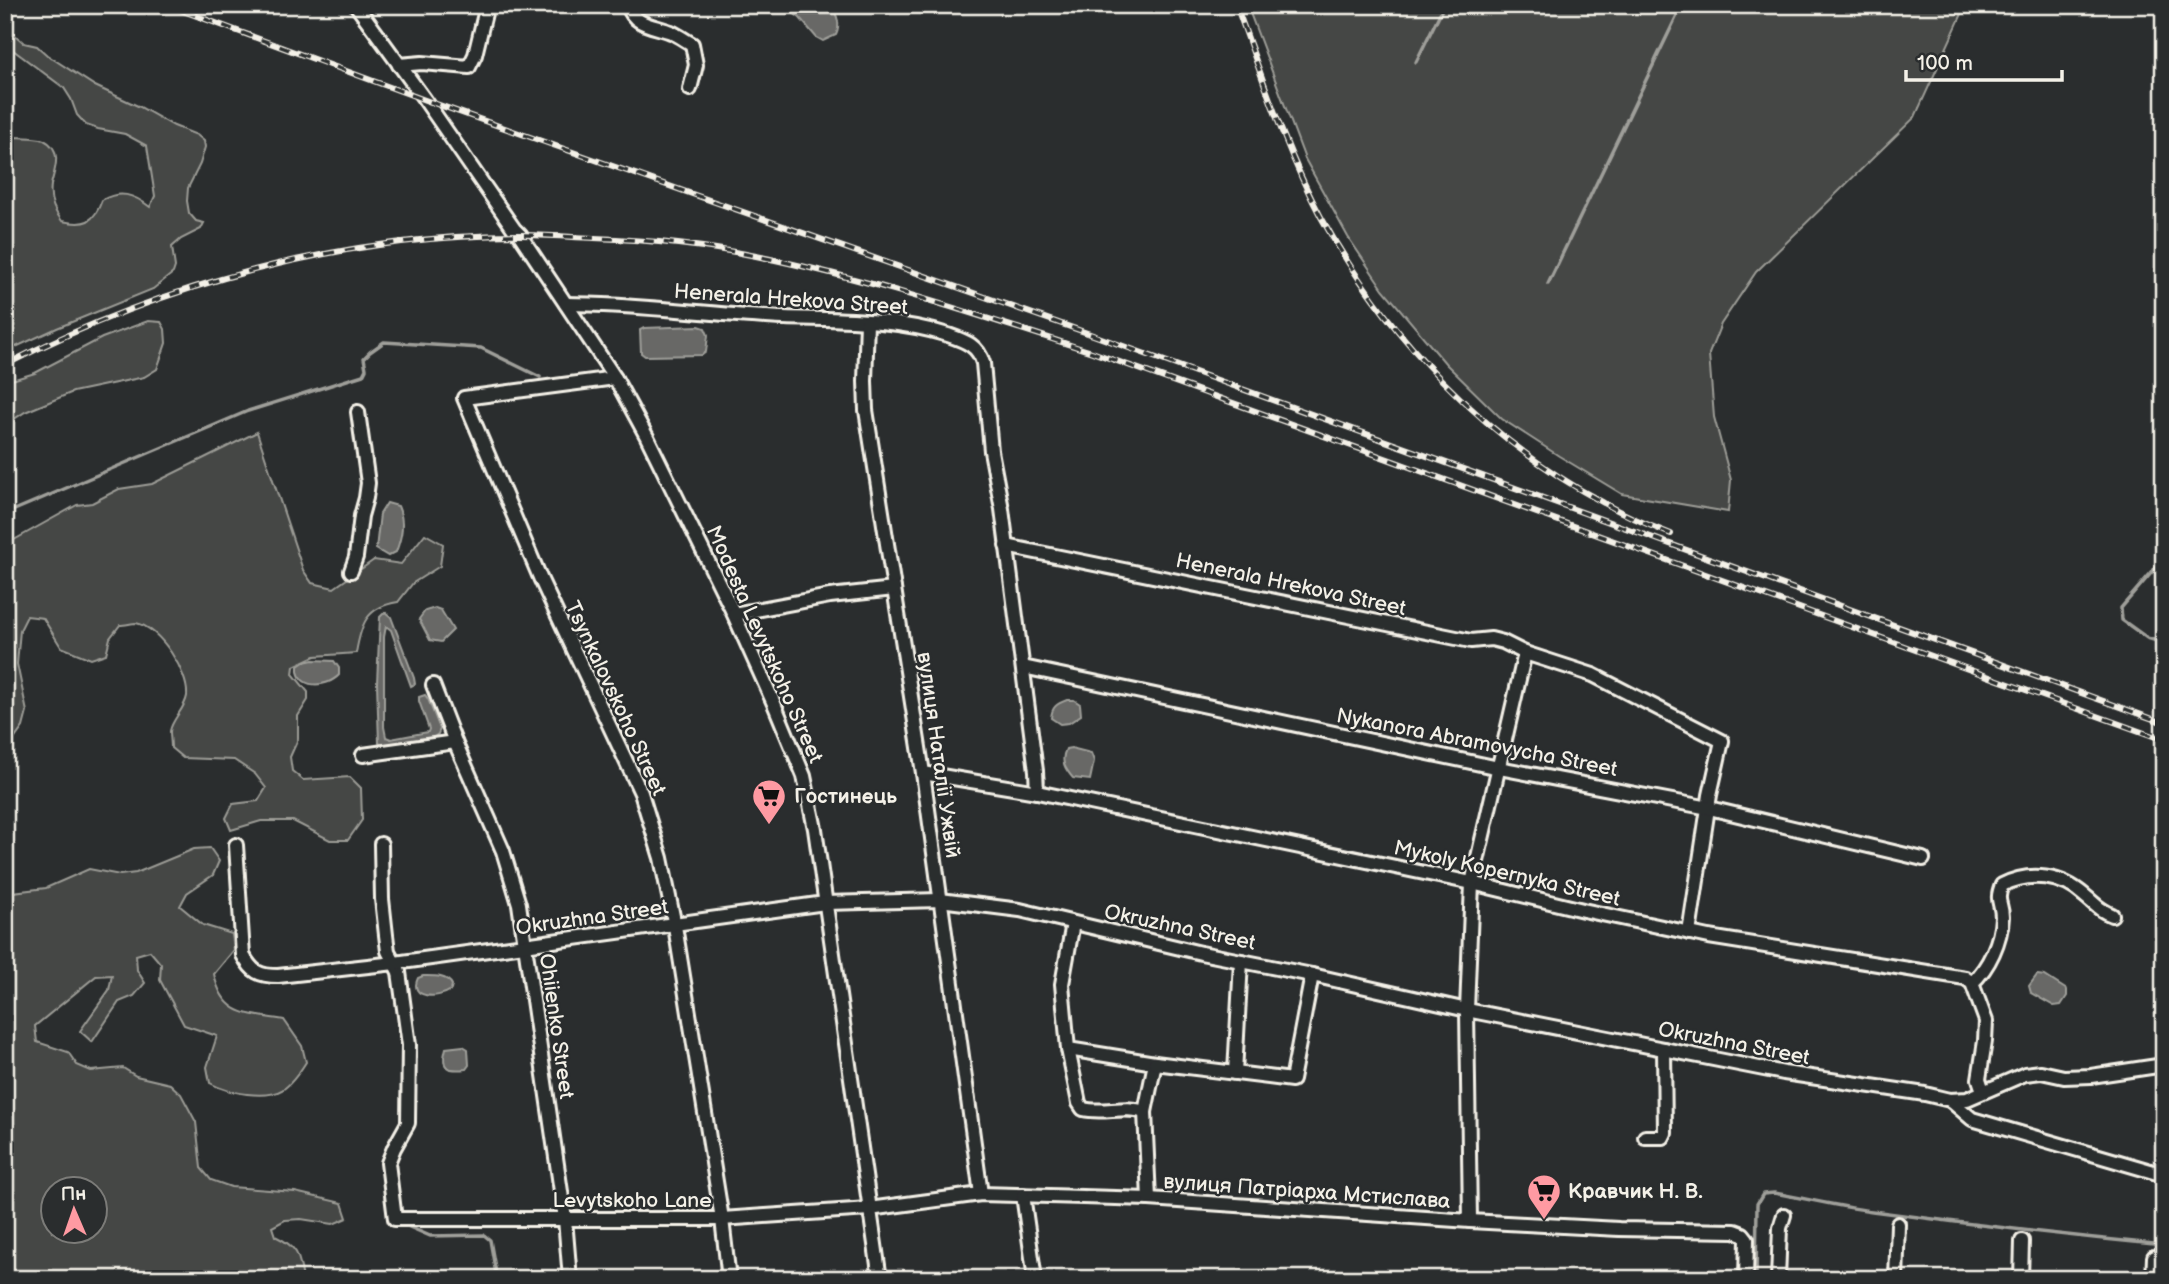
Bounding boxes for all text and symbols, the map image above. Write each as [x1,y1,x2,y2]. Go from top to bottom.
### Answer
scale bar [1906,38,2062,82]
text: 100 m [1917,51,1973,76]
street label: Henerala Hrekova Street [673,279,909,320]
street label: Modesta Levytskoho Street [701,522,828,767]
street label: Henerala Hrekova Street [1174,548,1409,621]
street label: Tsynkalovskoho Street [560,597,672,800]
street label: вулиця Наталії Ужвій [912,650,965,860]
street label: Nykanora Abramovycha Street [1334,703,1620,782]
supermarket icon: Гостинець [750,777,788,826]
place label: Гостинець [794,784,897,809]
street label: Mykoly Kopernyka Street [1391,835,1623,912]
street label: Okruzhna Street [514,894,671,941]
street label: Okruzhna Street [1102,899,1258,956]
street label: Ohiienko Street [534,952,579,1101]
street label: Okruzhna Street [1656,1017,1812,1071]
street label: вулиця Патріарха Мстислава [1163,1169,1452,1214]
supermarket icon: Кравчик Н. В. [1525,1172,1563,1221]
north arrow [38,1176,108,1246]
place label: Кравчик Н. В. [1568,1179,1703,1204]
text: Пн [60,1183,87,1206]
street label: Levytskoho Lane [552,1188,712,1213]

